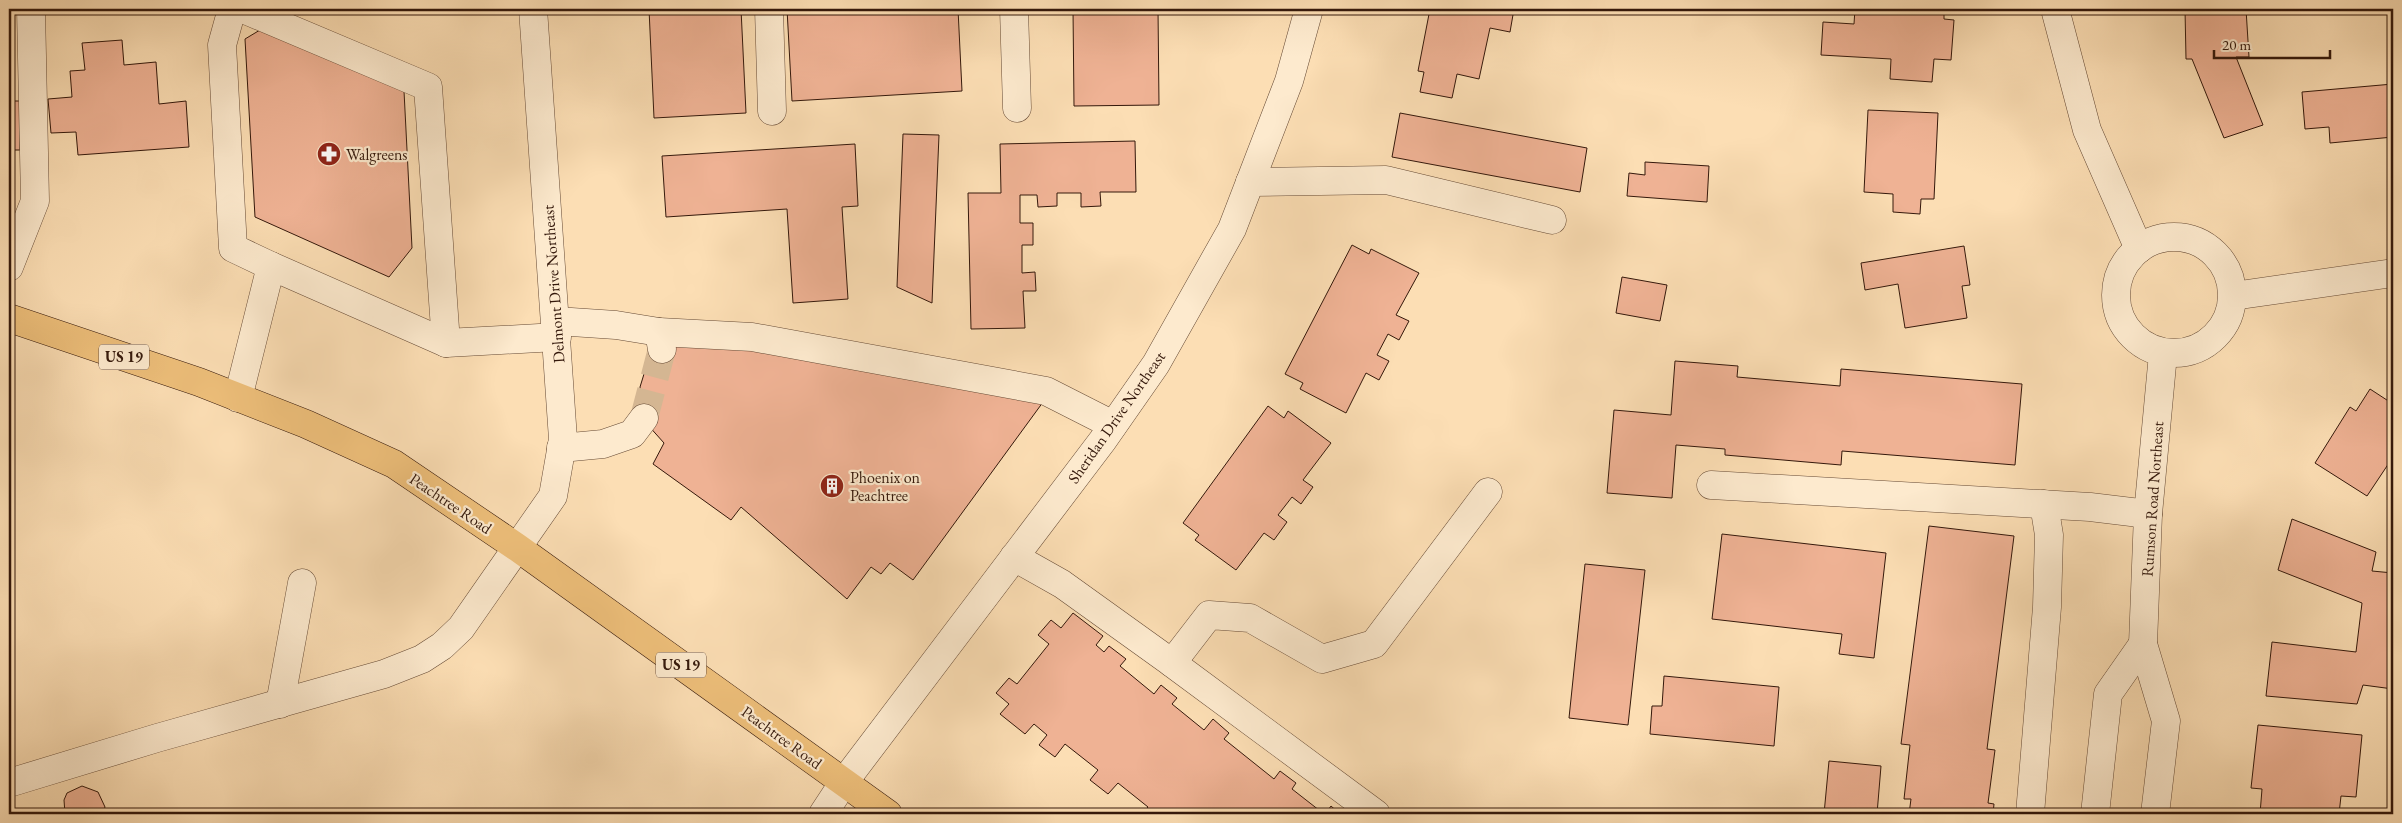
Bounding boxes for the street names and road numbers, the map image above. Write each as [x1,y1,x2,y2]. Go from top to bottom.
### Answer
street label: Delmont Drive Northeast [537,204,570,364]
road number: US 19 [99,344,149,370]
street label: Sheridan Drive Northeast [1063,347,1170,487]
street label: Rumson Road Northeast [2137,421,2168,577]
street label: Peachtree Road [406,468,497,539]
road number: US 19 [656,652,706,678]
street label: Peachtree Road [737,701,827,774]

